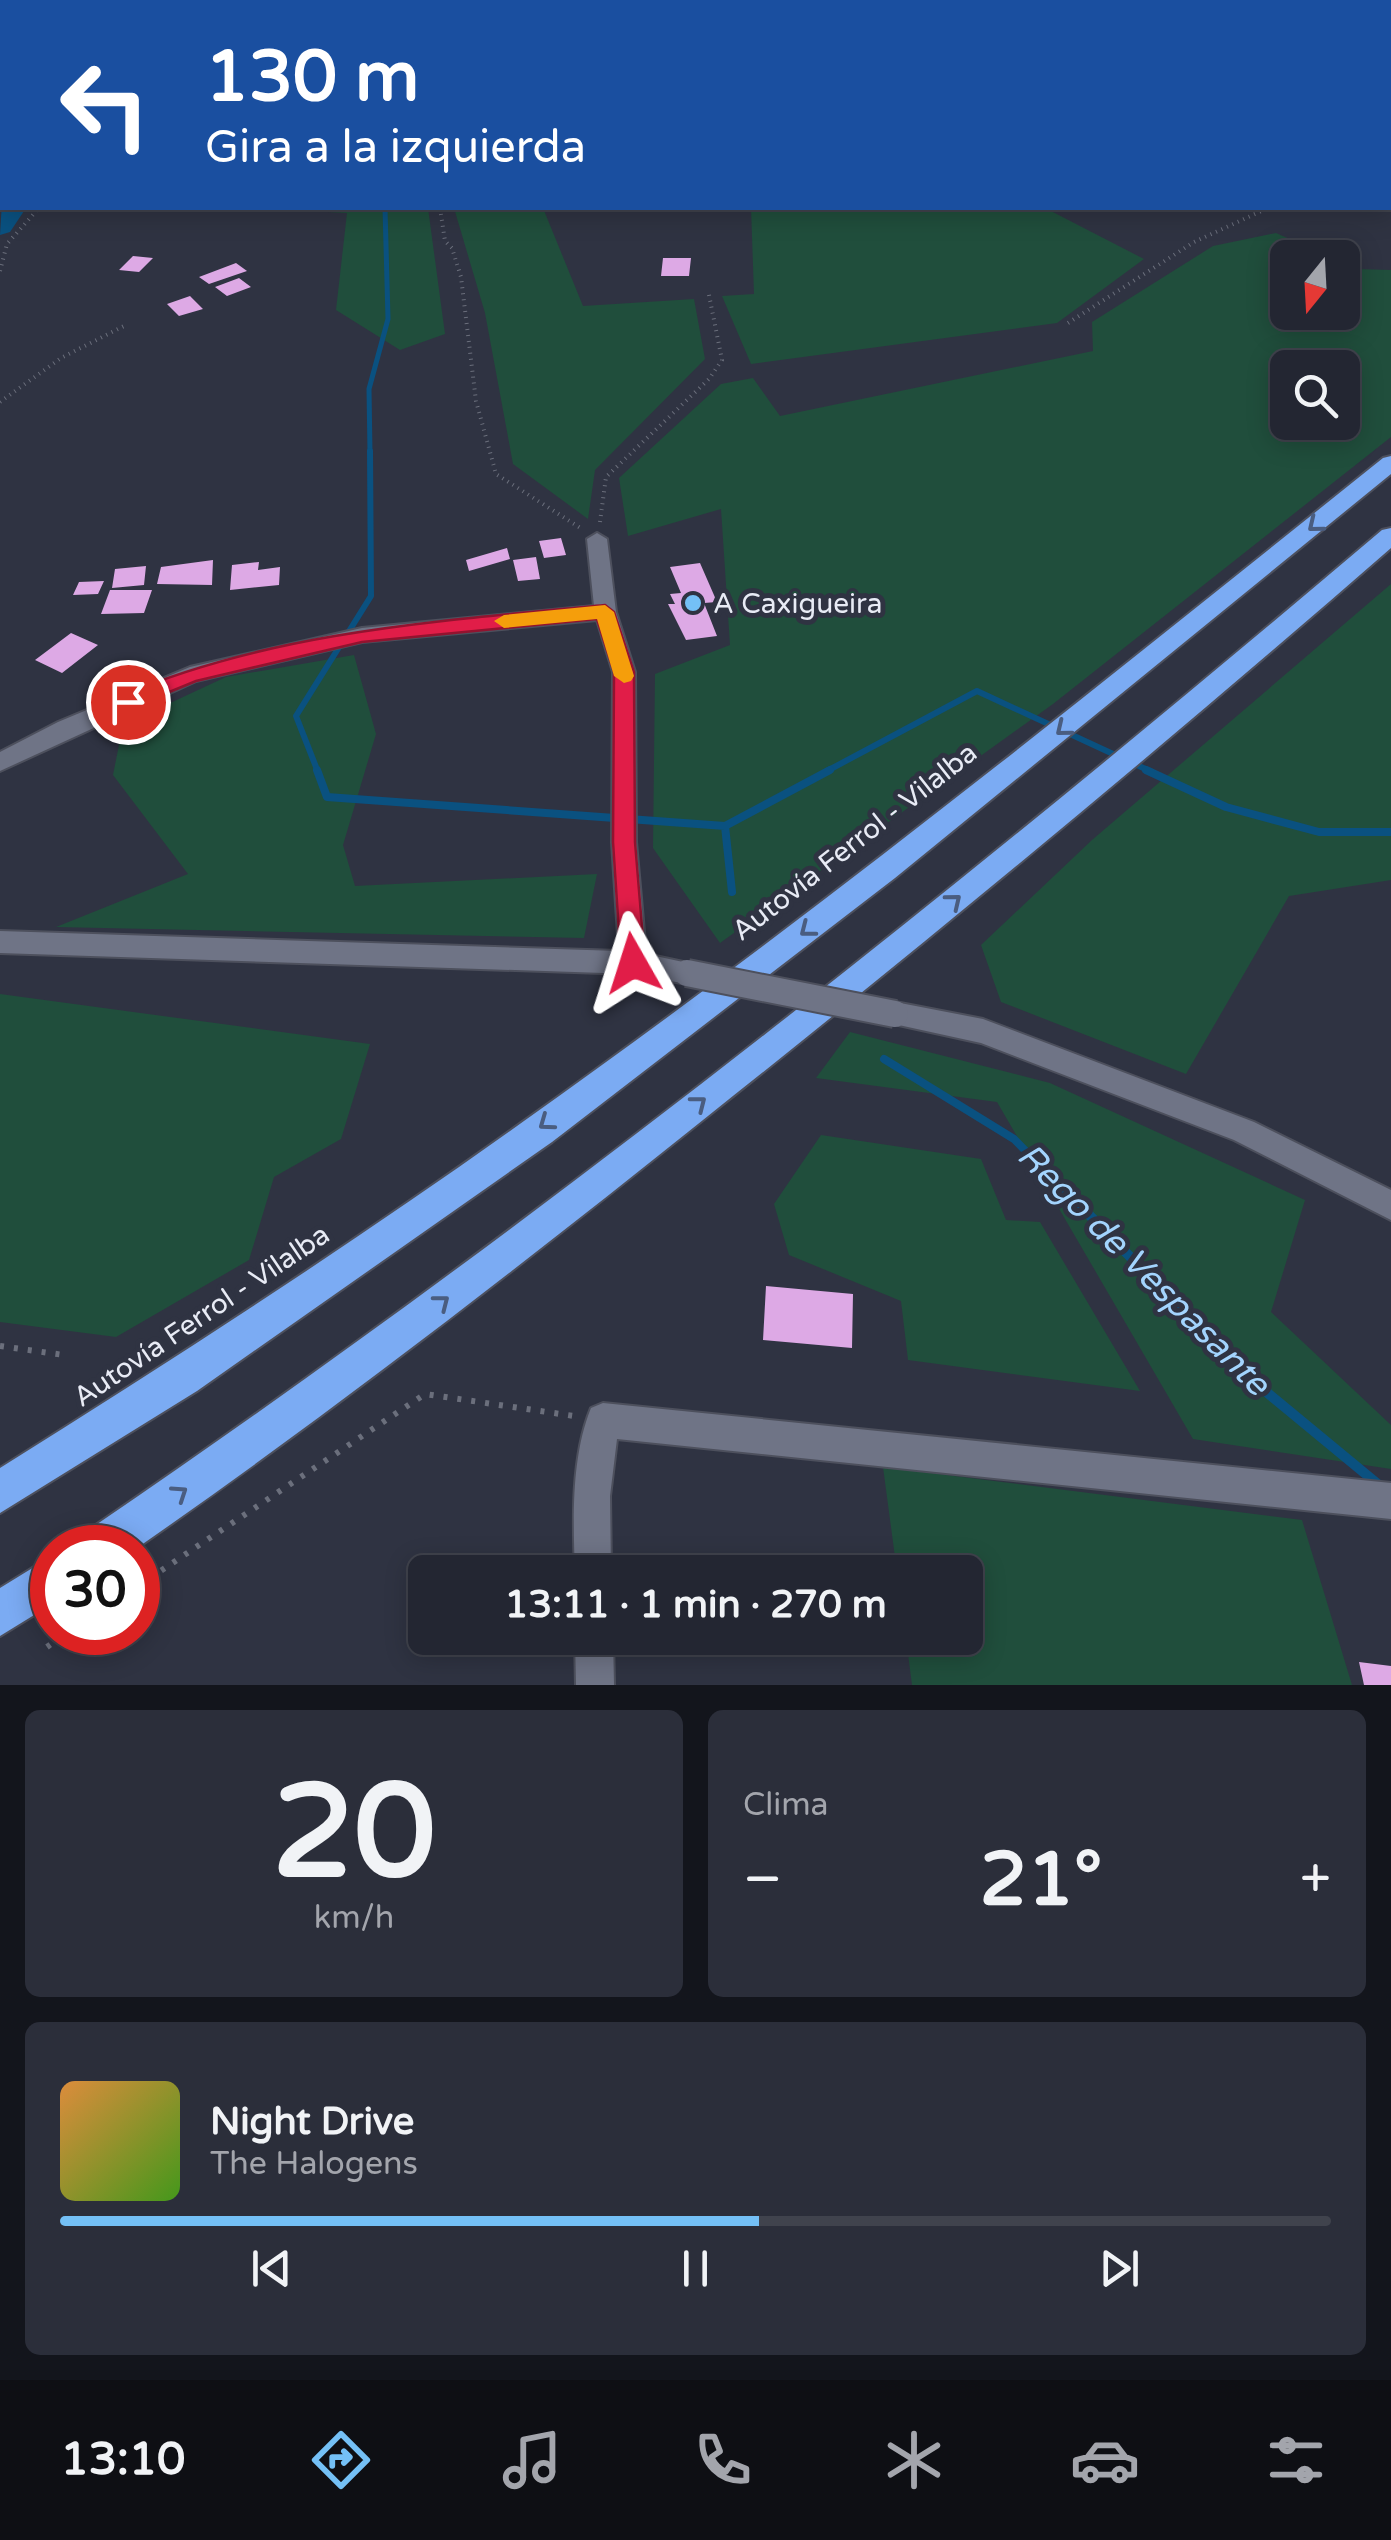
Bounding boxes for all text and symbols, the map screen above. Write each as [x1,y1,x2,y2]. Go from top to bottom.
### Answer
text: 130 m [205,36,419,120]
icon: left [40,40,170,170]
text: Gira a la izquierda [205,121,586,175]
north arrow [1270,240,1360,330]
map controls [1270,240,1360,440]
button: search [1270,350,1360,440]
one-way arrow [1309,513,1327,531]
place label: A Caxigueira [713,587,883,621]
marker: A Caxigueira [682,592,704,614]
pin [86,660,171,745]
icon: arrive [101,675,156,730]
one-way arrow [1056,717,1074,735]
street label: Autovía Ferrol - Vilalba [725,736,984,948]
one-way arrow [942,895,960,913]
position arrow [581,911,685,1015]
one-way arrow [800,918,818,936]
one-way arrow [688,1097,706,1115]
one-way arrow [539,1112,557,1129]
water label: Rego de Vespasante [1009,1135,1280,1406]
street label: Autovía Ferrol - Vilalba [67,1217,336,1414]
one-way arrow [431,1297,449,1314]
one-way arrow [168,1487,187,1505]
speed limit sign: 30 [30,1525,160,1655]
text: 13:11 · 1 min · 270 m [504,1582,887,1628]
text: 20 [272,1756,436,1912]
text: Clima [743,1786,829,1824]
text: 21° [980,1835,1102,1925]
text: − [743,1847,782,1913]
text: + [1300,1847,1331,1913]
text: km/h [314,1899,394,1937]
text: Night Drive [210,2099,414,2145]
text: The Halogens [210,2145,418,2183]
icon: previous [244,2241,299,2296]
icon: pause [668,2241,723,2296]
icon: next [1092,2241,1147,2296]
icon: directions [306,2425,376,2495]
icon: music [497,2425,567,2495]
icon: phone [688,2425,758,2495]
icon: climate [879,2425,949,2495]
icon: car [1070,2425,1140,2495]
icon: filters [1261,2425,1331,2495]
text: 13:10 [60,2433,185,2487]

